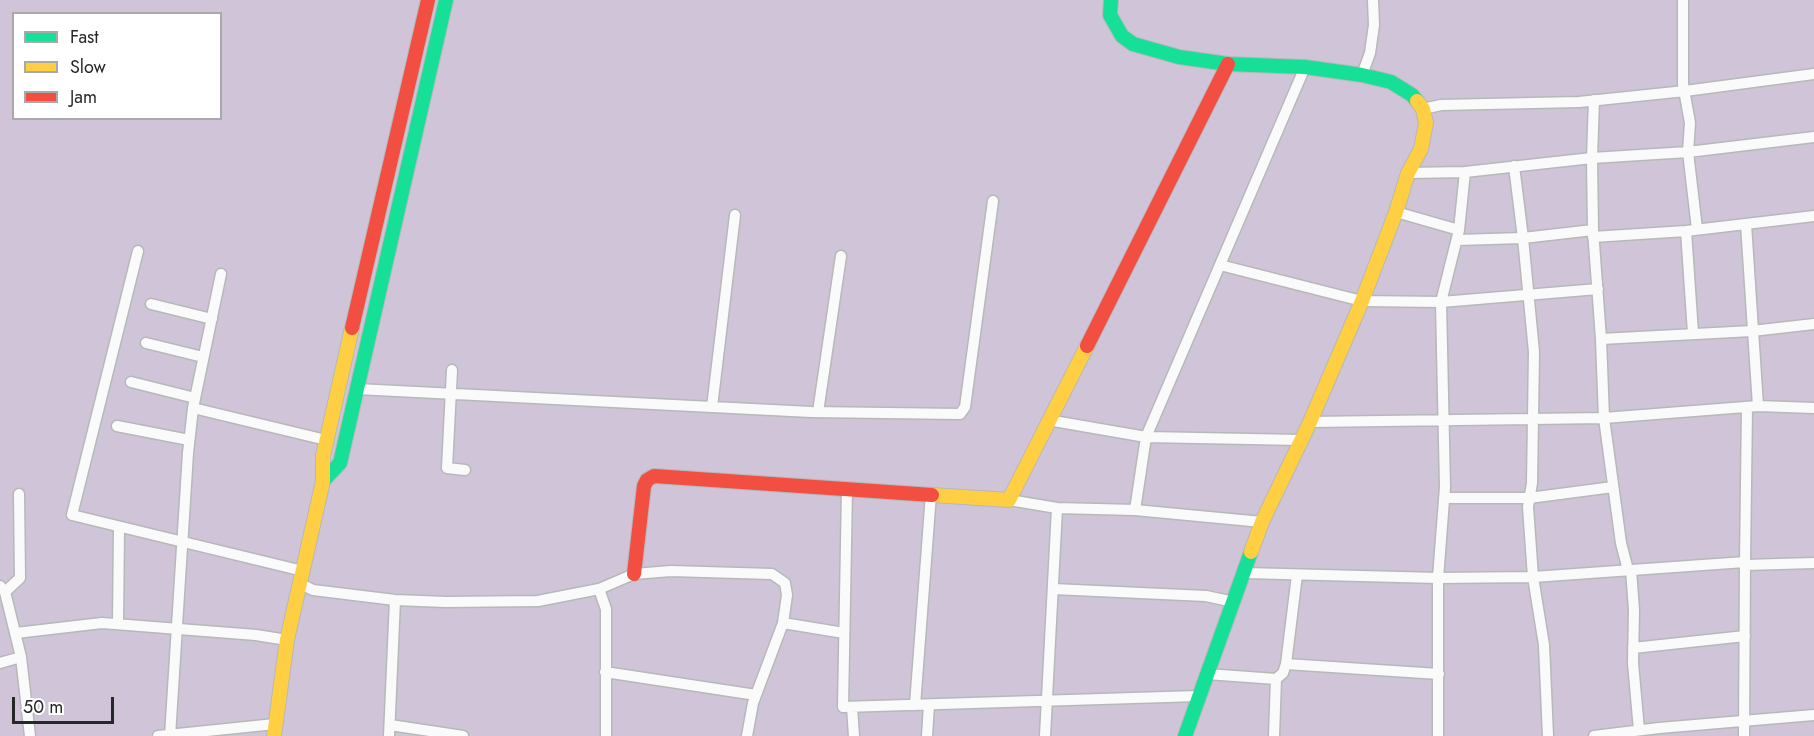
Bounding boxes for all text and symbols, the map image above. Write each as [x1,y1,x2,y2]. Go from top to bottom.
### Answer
legend [12,12,222,120]
text: Fast [70,24,99,50]
text: Slow [70,54,106,80]
text: Jam [70,84,97,110]
scale bar [15,685,117,723]
text: 50 m [23,694,63,720]

